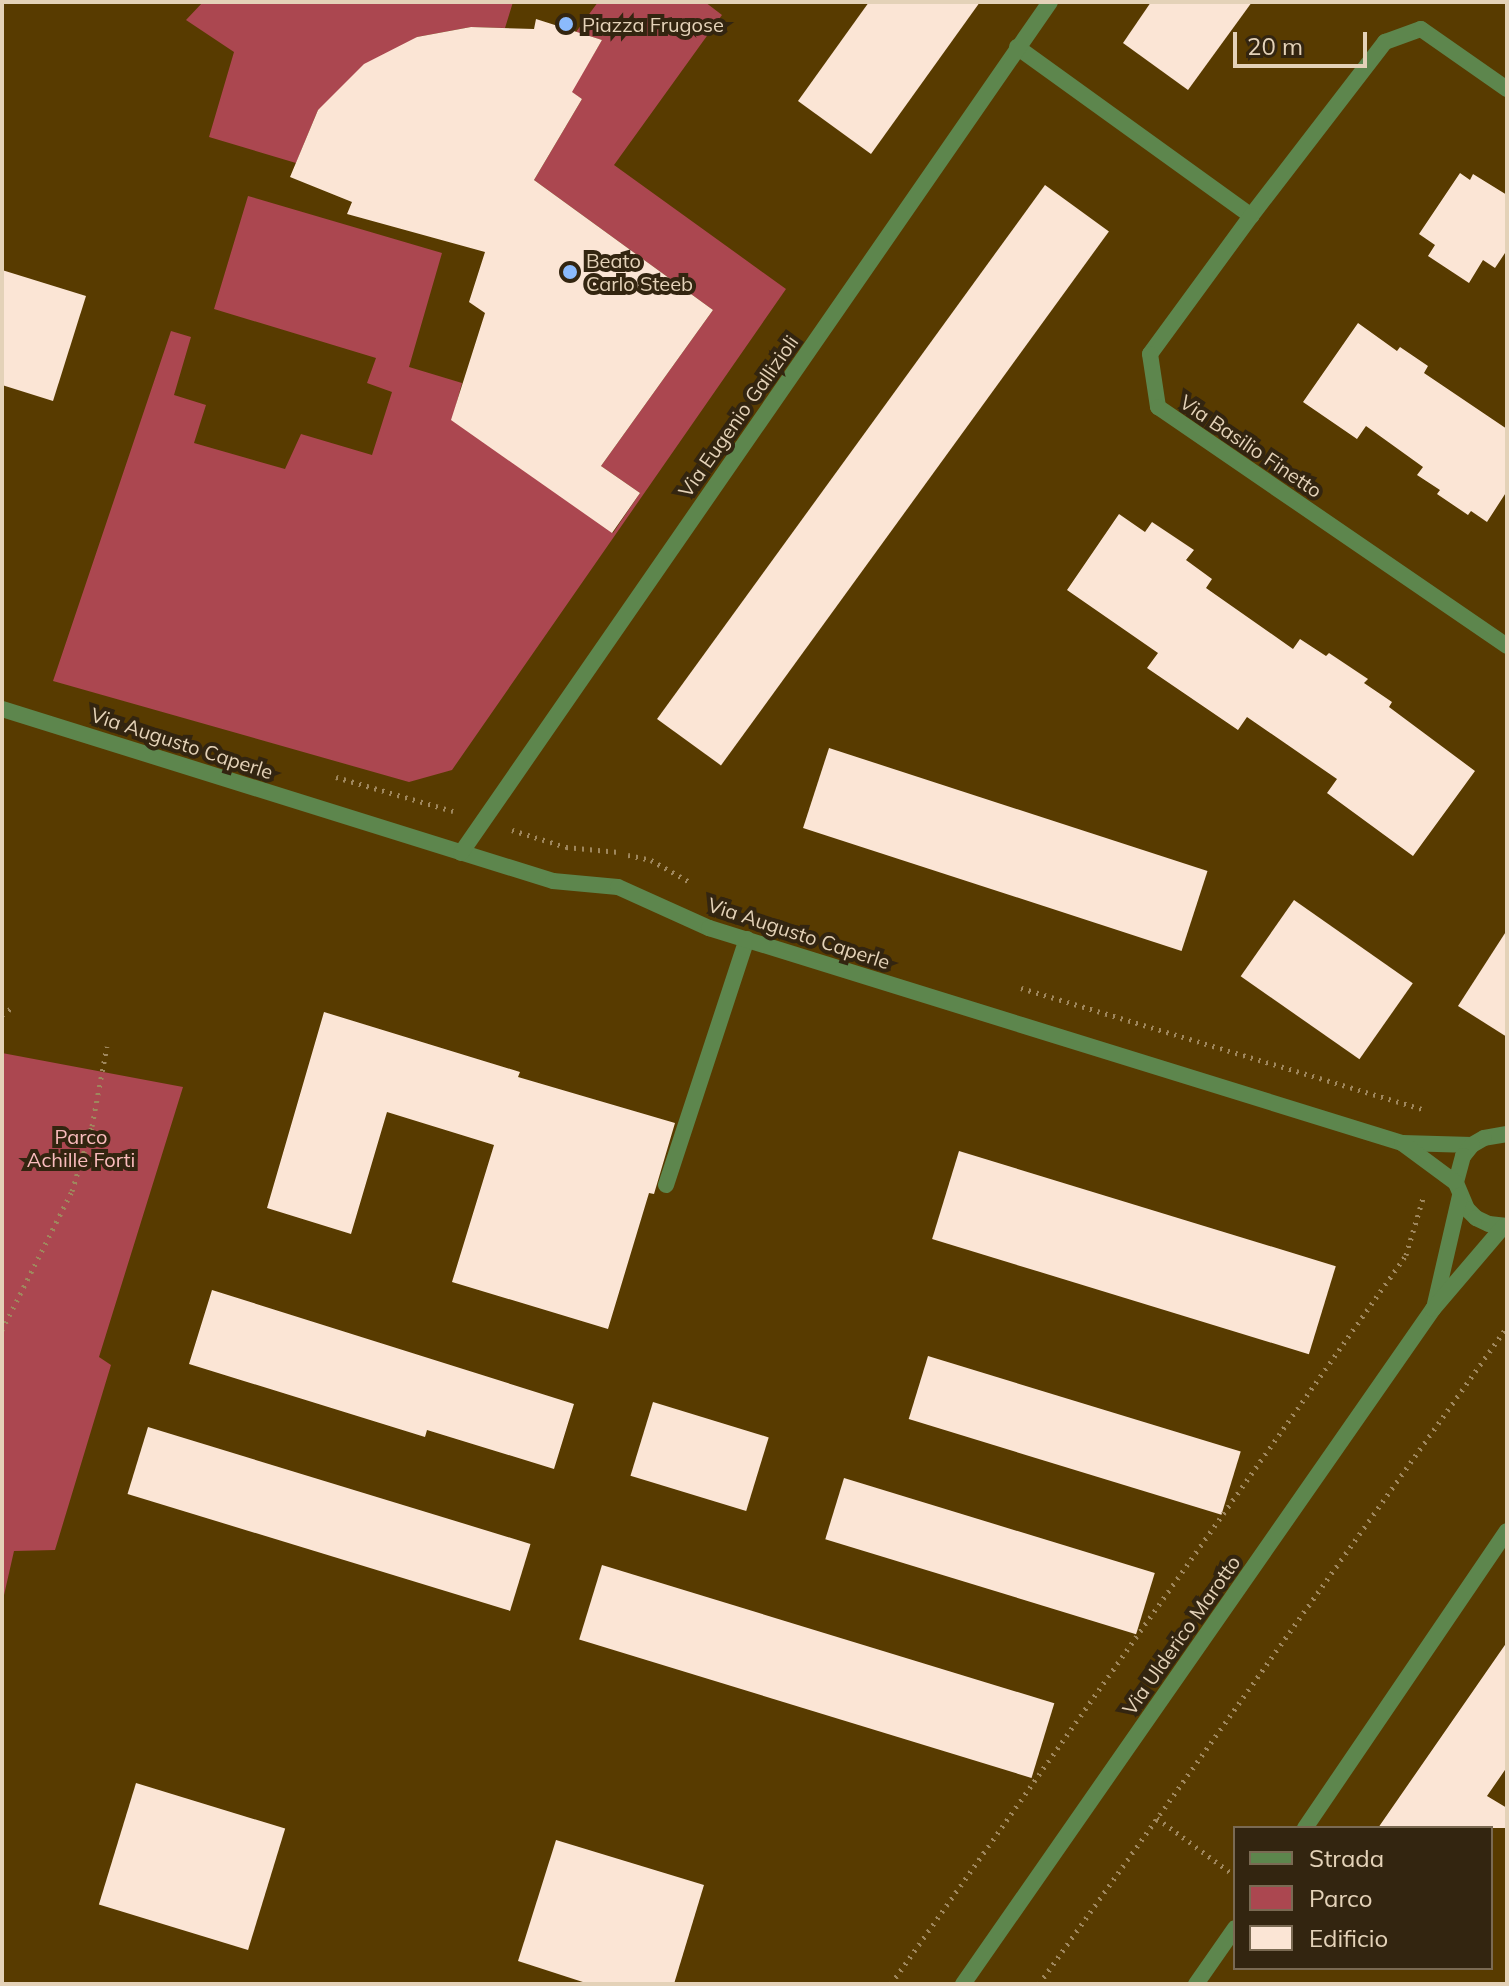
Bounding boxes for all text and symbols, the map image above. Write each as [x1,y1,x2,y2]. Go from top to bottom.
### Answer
place label: Piazza Frugose [582,12,724,36]
marker: Piazza Frugose [557,15,575,33]
scale bar [1237,16,1371,66]
text: 20 m [1247,31,1303,61]
place label: Beato Carlo Steeb [586,248,693,295]
marker: Beato Carlo Steeb [561,263,579,281]
street label: Via Eugenio Gallizioli [673,330,803,502]
street label: Via Basilio Finetto [1175,390,1327,502]
street label: Via Augusto Caperle [88,702,276,784]
street label: Via Augusto Caperle [705,892,893,974]
park label: Parco Achille Forti [27,1125,135,1172]
street label: Via Ulderico Marotto [1117,1551,1245,1719]
legend [1233,1826,1493,1970]
text: Strada [1309,1843,1384,1873]
text: Parco [1309,1883,1372,1913]
text: Edificio [1309,1923,1388,1953]

